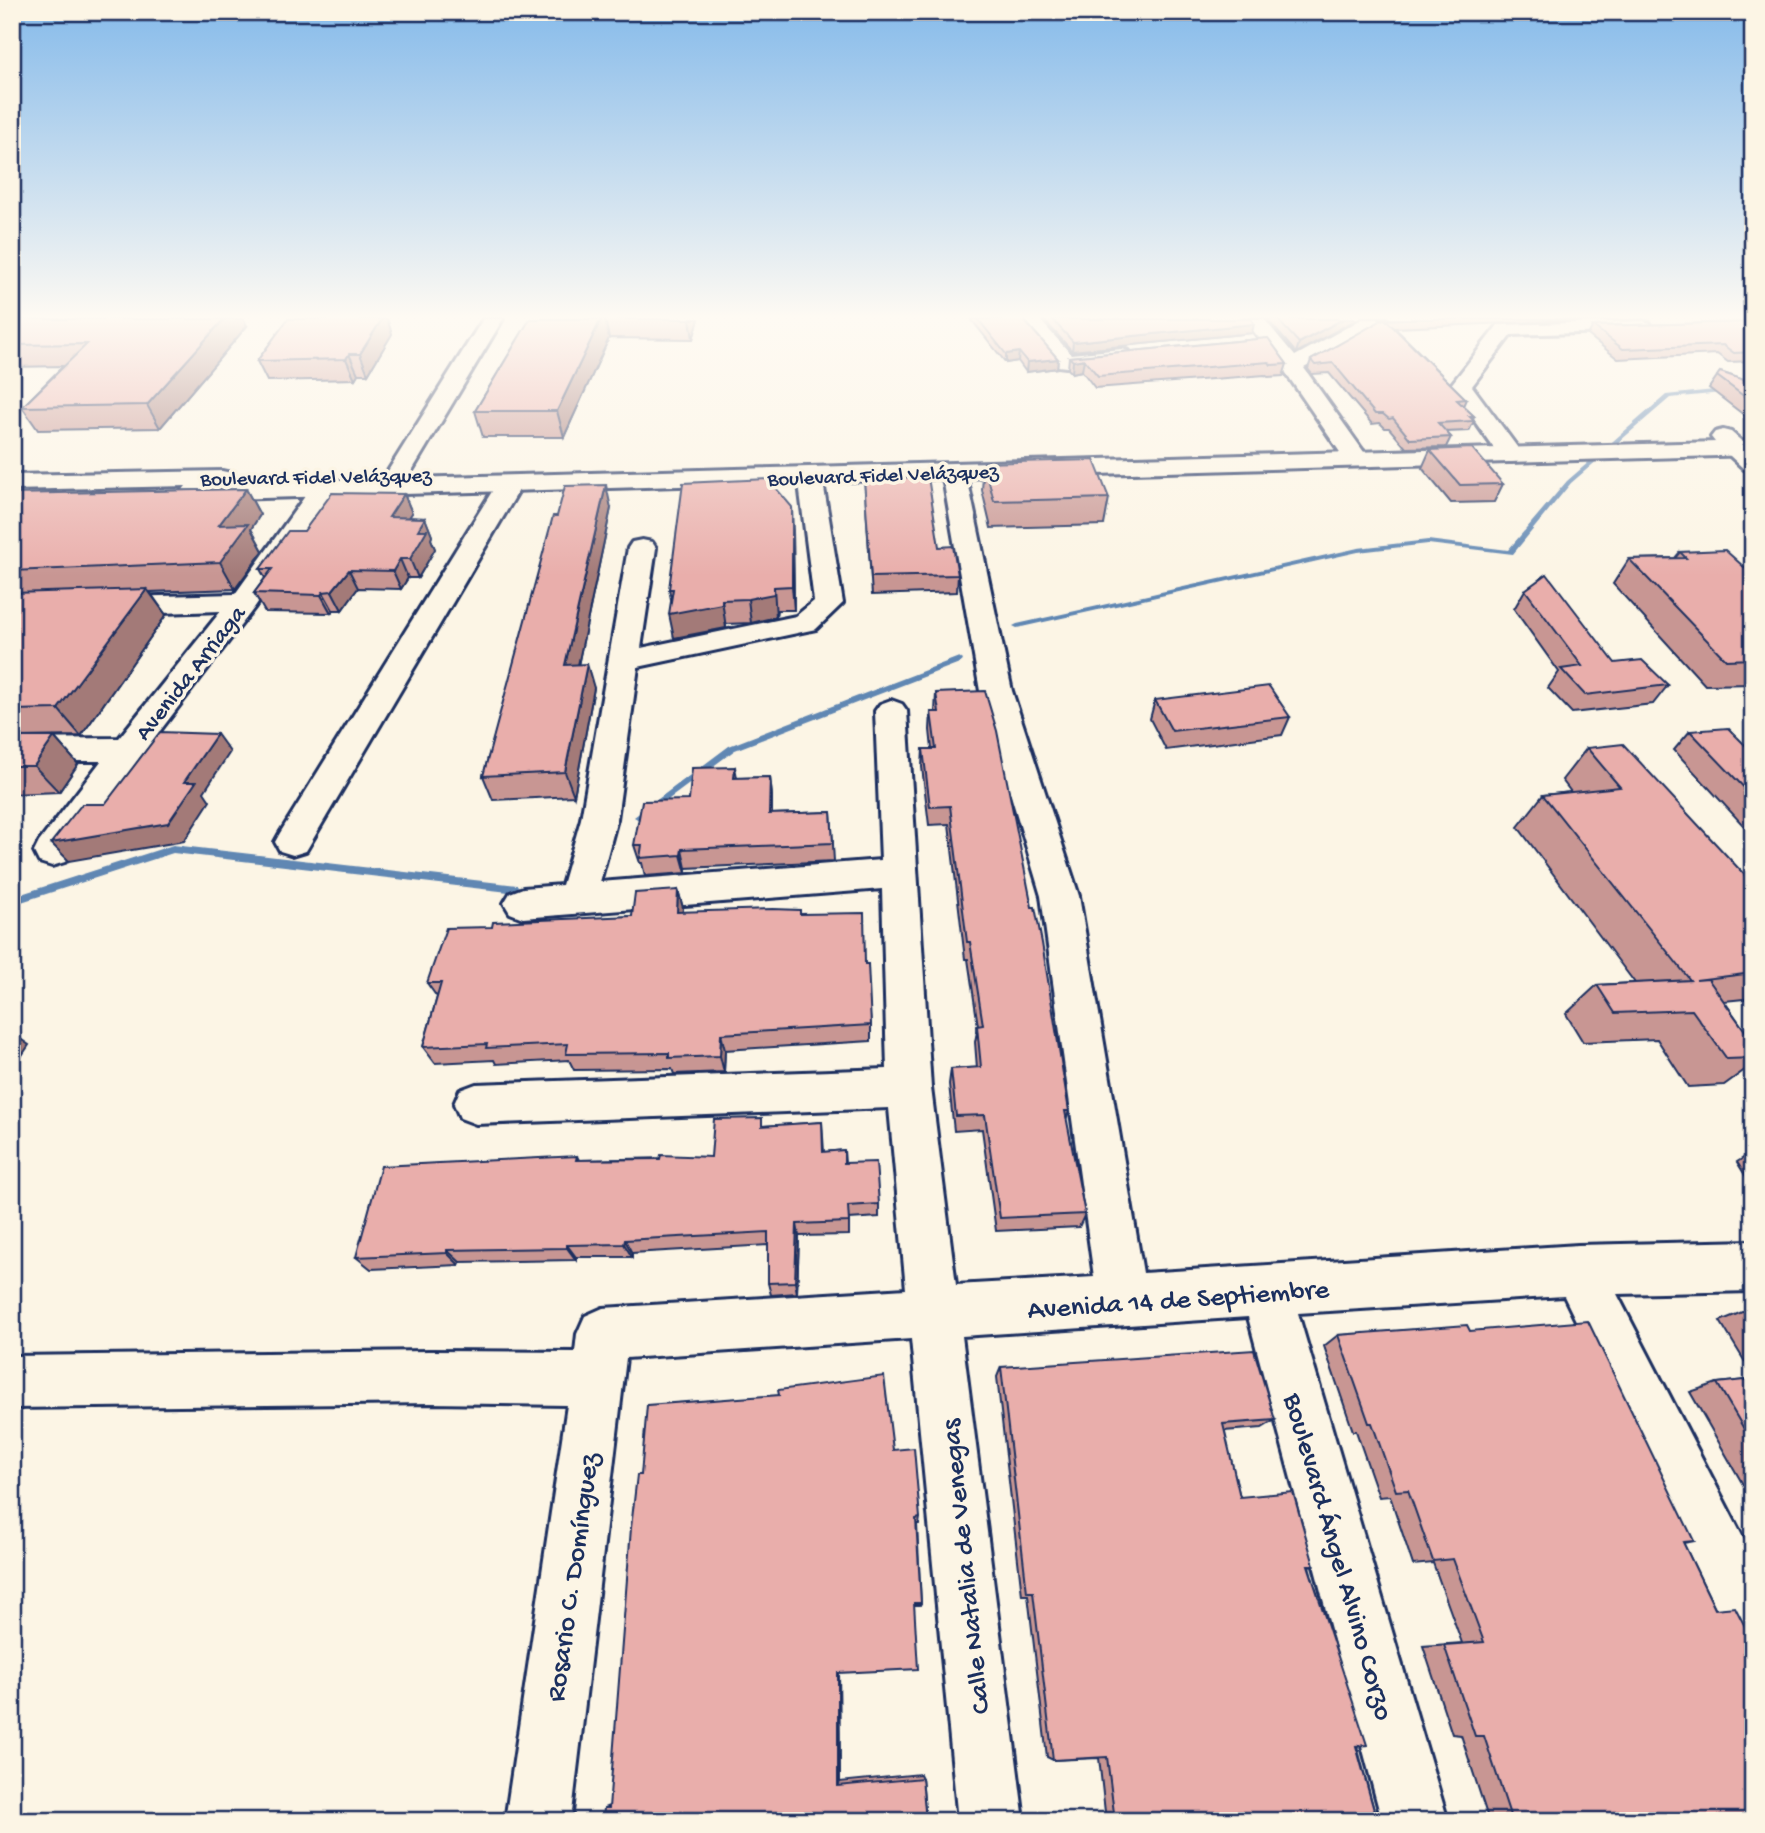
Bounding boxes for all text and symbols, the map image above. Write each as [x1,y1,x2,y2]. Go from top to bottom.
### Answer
street label: Boulevard Fidel Velázquez [766,461,1000,494]
street label: Boulevard Fidel Velázquez [199,465,433,494]
street label: Avenida Arriaga [130,600,254,747]
street label: Avenida 14 de Septiembre [1026,1274,1331,1328]
street label: Boulevard Ángel Alvino Corzo [1274,1389,1399,1724]
street label: Calle Natalia de Venegas [936,1417,999,1716]
street label: Rosario C. Domínguez [541,1450,608,1704]

